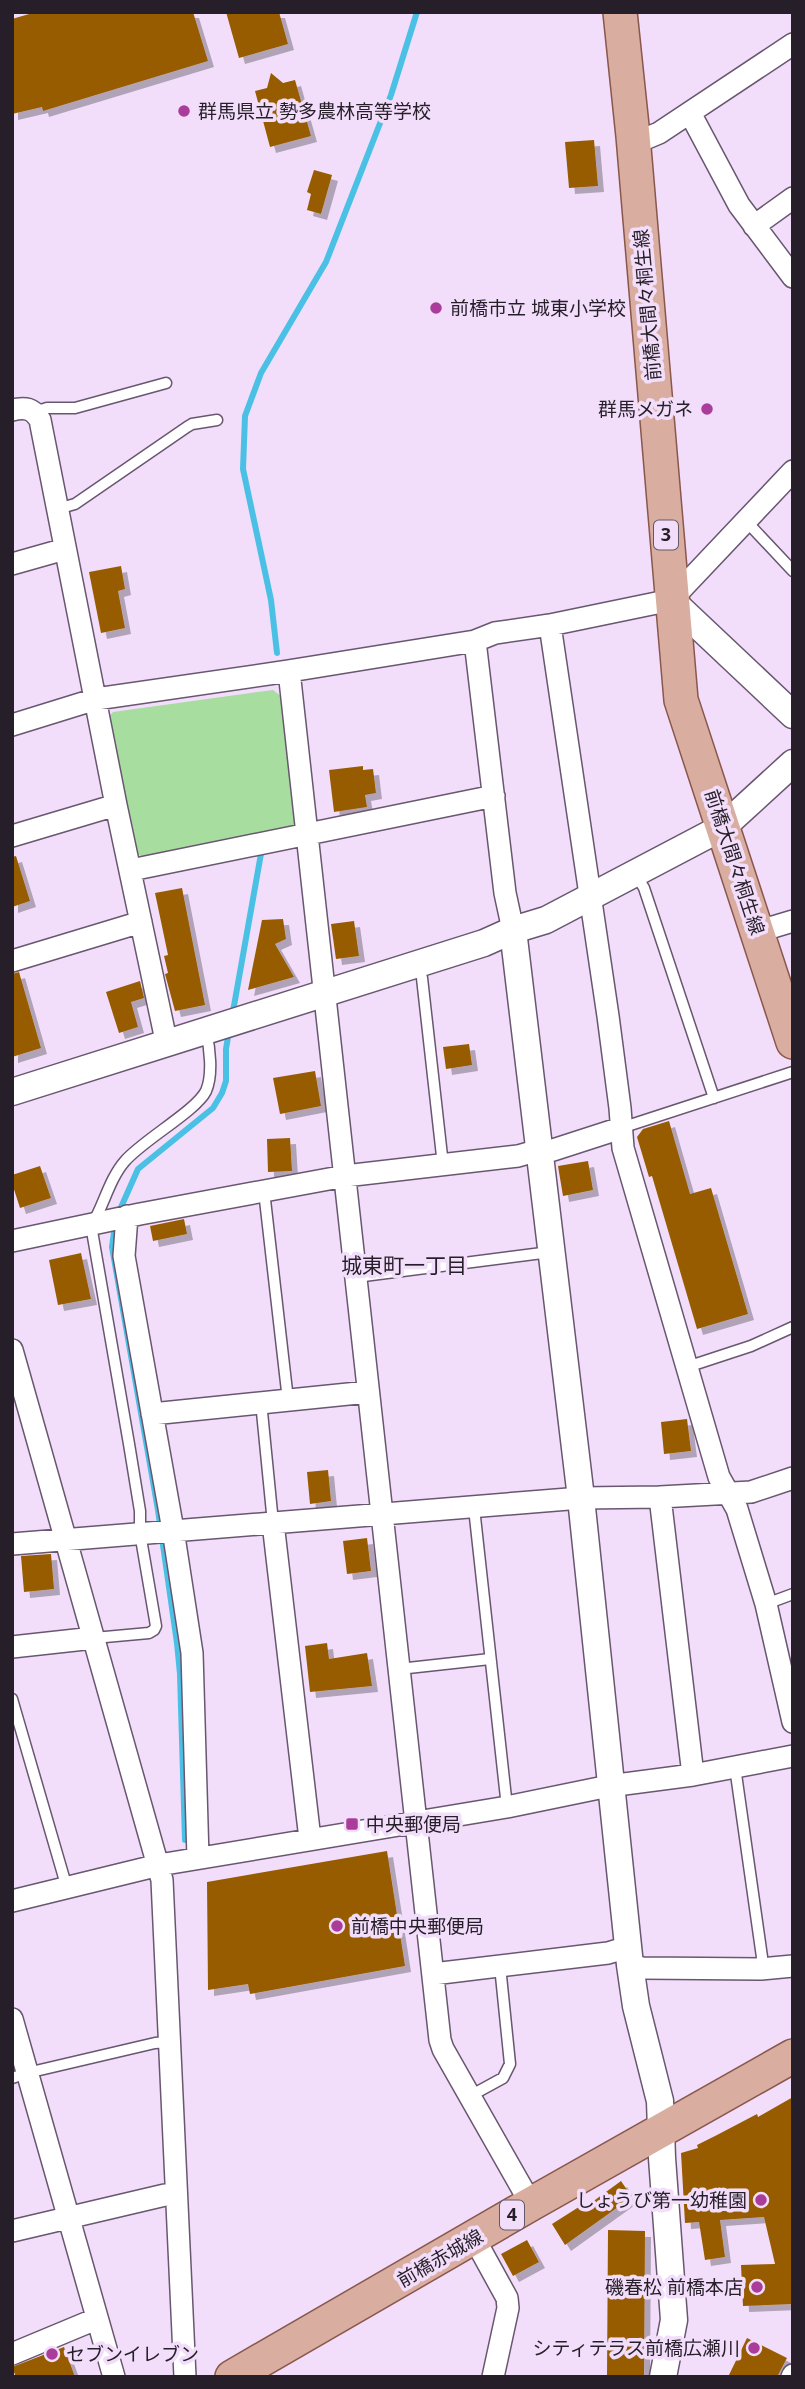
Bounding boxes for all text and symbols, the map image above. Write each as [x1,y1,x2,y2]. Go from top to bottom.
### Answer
place label: 群馬県立 勢多農林高等学校 [198,98,431,124]
marker: 群馬県立 勢多農林高等学校 [176,103,192,119]
street label: 前橋大間々桐生線 [627,228,667,382]
place label: 前橋市立 城東小学校 [450,295,626,321]
marker: 前橋市立 城東小学校 [428,300,444,316]
place label: 群馬メガネ [598,396,693,422]
marker: 群馬メガネ [699,401,715,417]
road number: 3 [654,520,678,550]
street label: 前橋大間々桐生線 [699,786,771,938]
district label: 城東町一丁目 [341,1251,467,1279]
place label: 中央郵便局 [366,1811,461,1837]
marker: 中央郵便局 [344,1816,360,1832]
place label: 前橋中央郵便局 [351,1913,484,1939]
marker: 前橋中央郵便局 [329,1918,345,1934]
place label: しょうび第一幼稚園 [576,2187,747,2213]
marker: しょうび第一幼稚園 [753,2192,769,2208]
road number: 4 [500,2200,524,2230]
street label: 前橋赤城線 [392,2223,488,2293]
place label: 磯春松 前橋本店 [605,2274,743,2300]
marker: 磯春松 前橋本店 [749,2279,765,2295]
place label: シティテラス前橋広瀬川 [533,2335,740,2361]
marker: シティテラス前橋広瀬川 [746,2340,762,2356]
place label: セブンイレブン [66,2341,199,2367]
marker: セブンイレブン [44,2346,60,2362]

